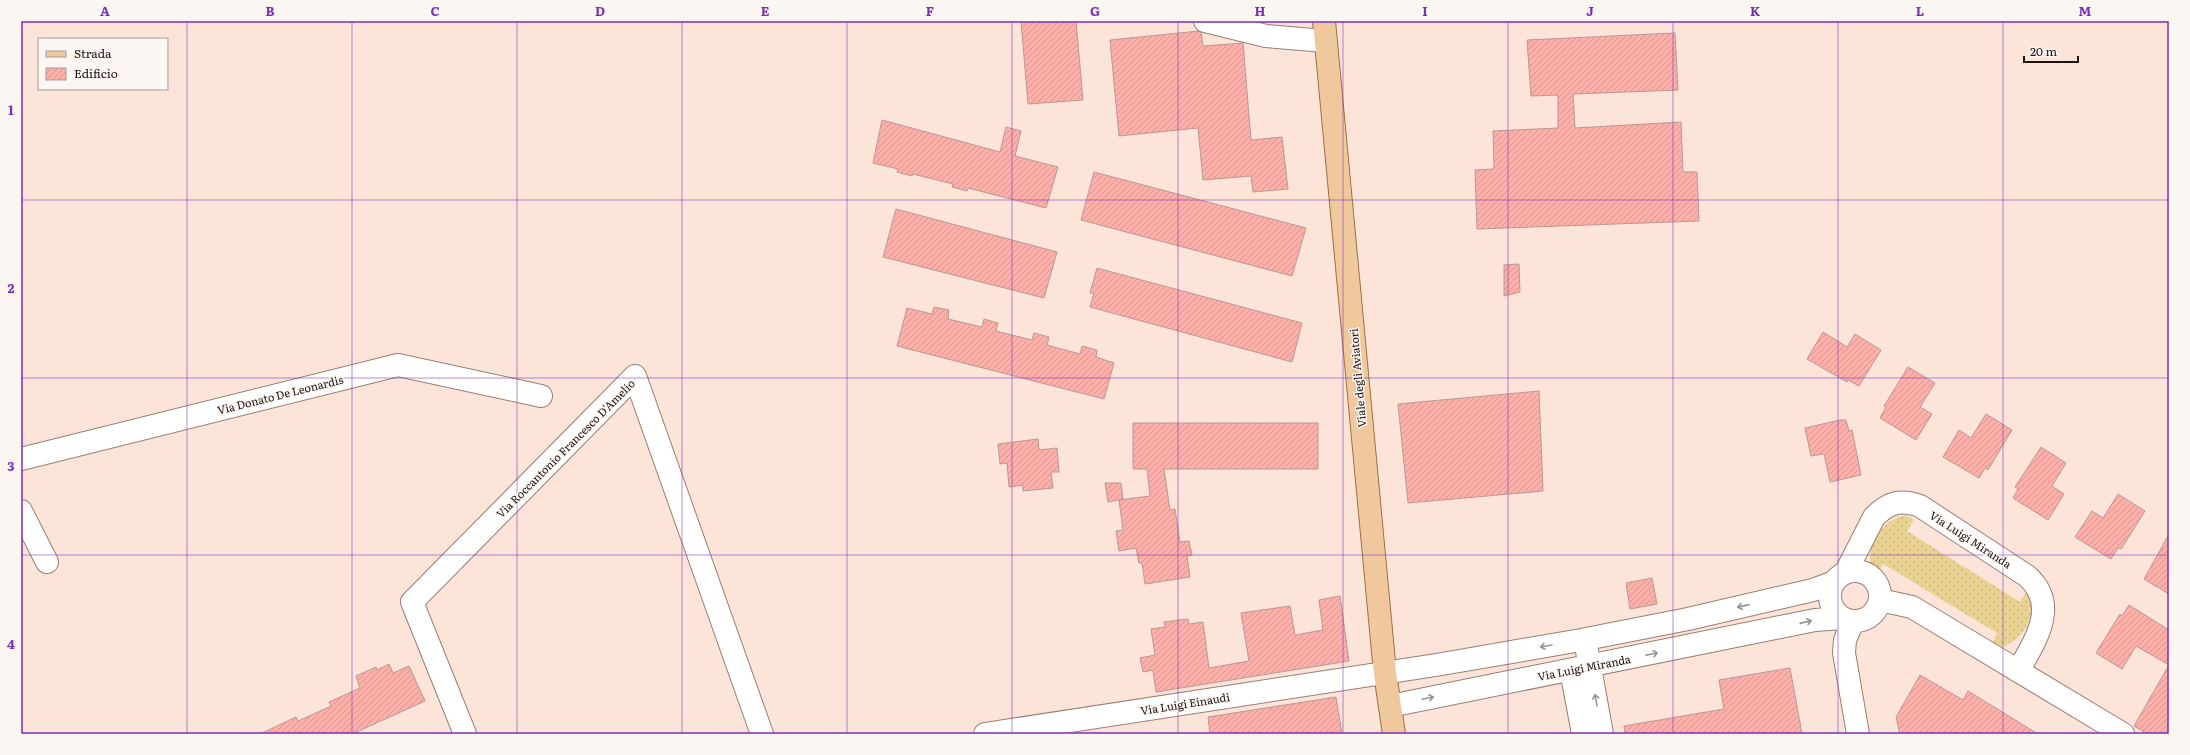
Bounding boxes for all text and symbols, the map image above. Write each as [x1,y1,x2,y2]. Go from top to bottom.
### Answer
text: A [100,1,110,20]
text: B [266,1,275,20]
text: C [430,1,440,20]
text: D [595,1,605,20]
text: E [761,1,770,20]
text: F [926,1,934,20]
text: G [1090,1,1100,20]
text: H [1255,1,1266,20]
text: I [1422,1,1428,20]
text: J [1586,1,1594,20]
text: K [1750,1,1761,20]
text: L [1916,1,1924,20]
text: M [2079,1,2092,20]
legend [38,38,168,90]
scale bar [2024,38,2078,64]
text: 20 m [2030,42,2057,60]
text: Strada [74,44,112,62]
text: Edificio [74,64,118,82]
text: 1 [8,100,14,119]
text: 2 [8,278,15,297]
street label: Viale degli Aviatori [1345,327,1369,428]
street label: Via Donato De Leonardis [215,371,345,417]
street label: Via Roccantonio Francesco D'Amelio [492,375,638,521]
text: 3 [7,456,15,475]
street label: Via Luigi Miranda [1927,507,2015,572]
one-way arrow [1736,603,1749,611]
one-way arrow [1799,618,1812,626]
text: 4 [7,634,15,653]
one-way arrow [1540,642,1553,650]
street label: Via Luigi Miranda [1536,650,1632,684]
one-way arrow [1645,650,1658,658]
street label: Via Luigi Einaudi [1139,688,1231,718]
one-way arrow [1421,693,1434,701]
one-way arrow [1592,694,1600,707]

